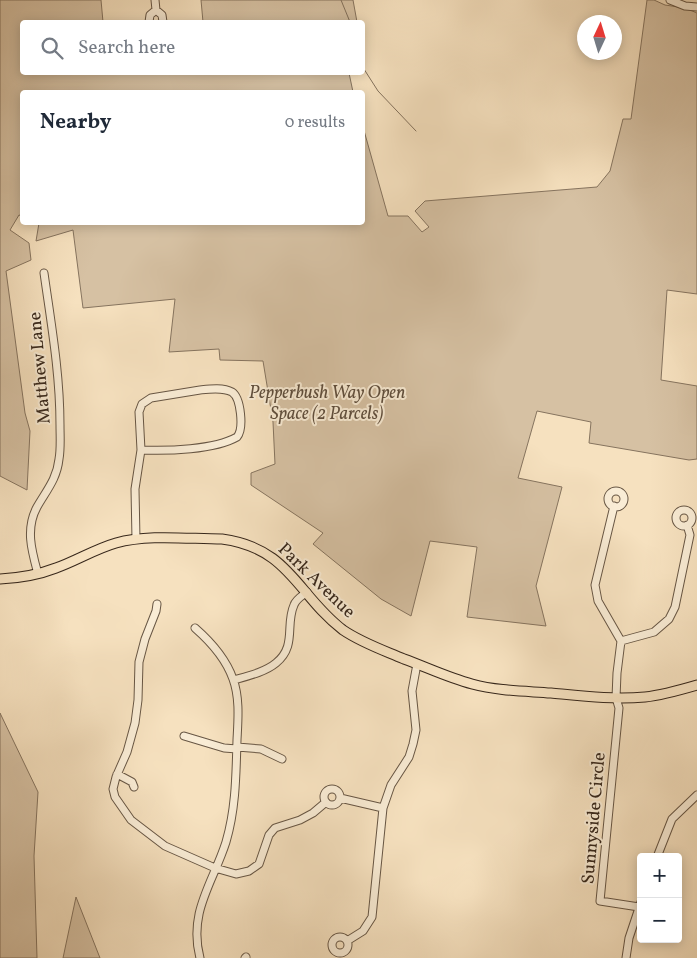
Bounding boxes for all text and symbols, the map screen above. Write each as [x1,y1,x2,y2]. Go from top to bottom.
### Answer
north arrow [577,15,622,60]
search box [20,20,365,75]
icon: search [38,34,66,62]
text: Search here [78,35,175,61]
text: Nearby [40,108,111,137]
text: 0 results [285,112,345,134]
street label: Matthew Lane [23,311,58,425]
park label: Pepperbush Way Open Space (2 Parcels) [249,381,405,427]
street label: Park Avenue [272,538,360,625]
street label: Sunnyside Circle [576,751,613,885]
map controls [637,853,682,943]
button: + [637,853,682,898]
button: − [637,898,682,943]

